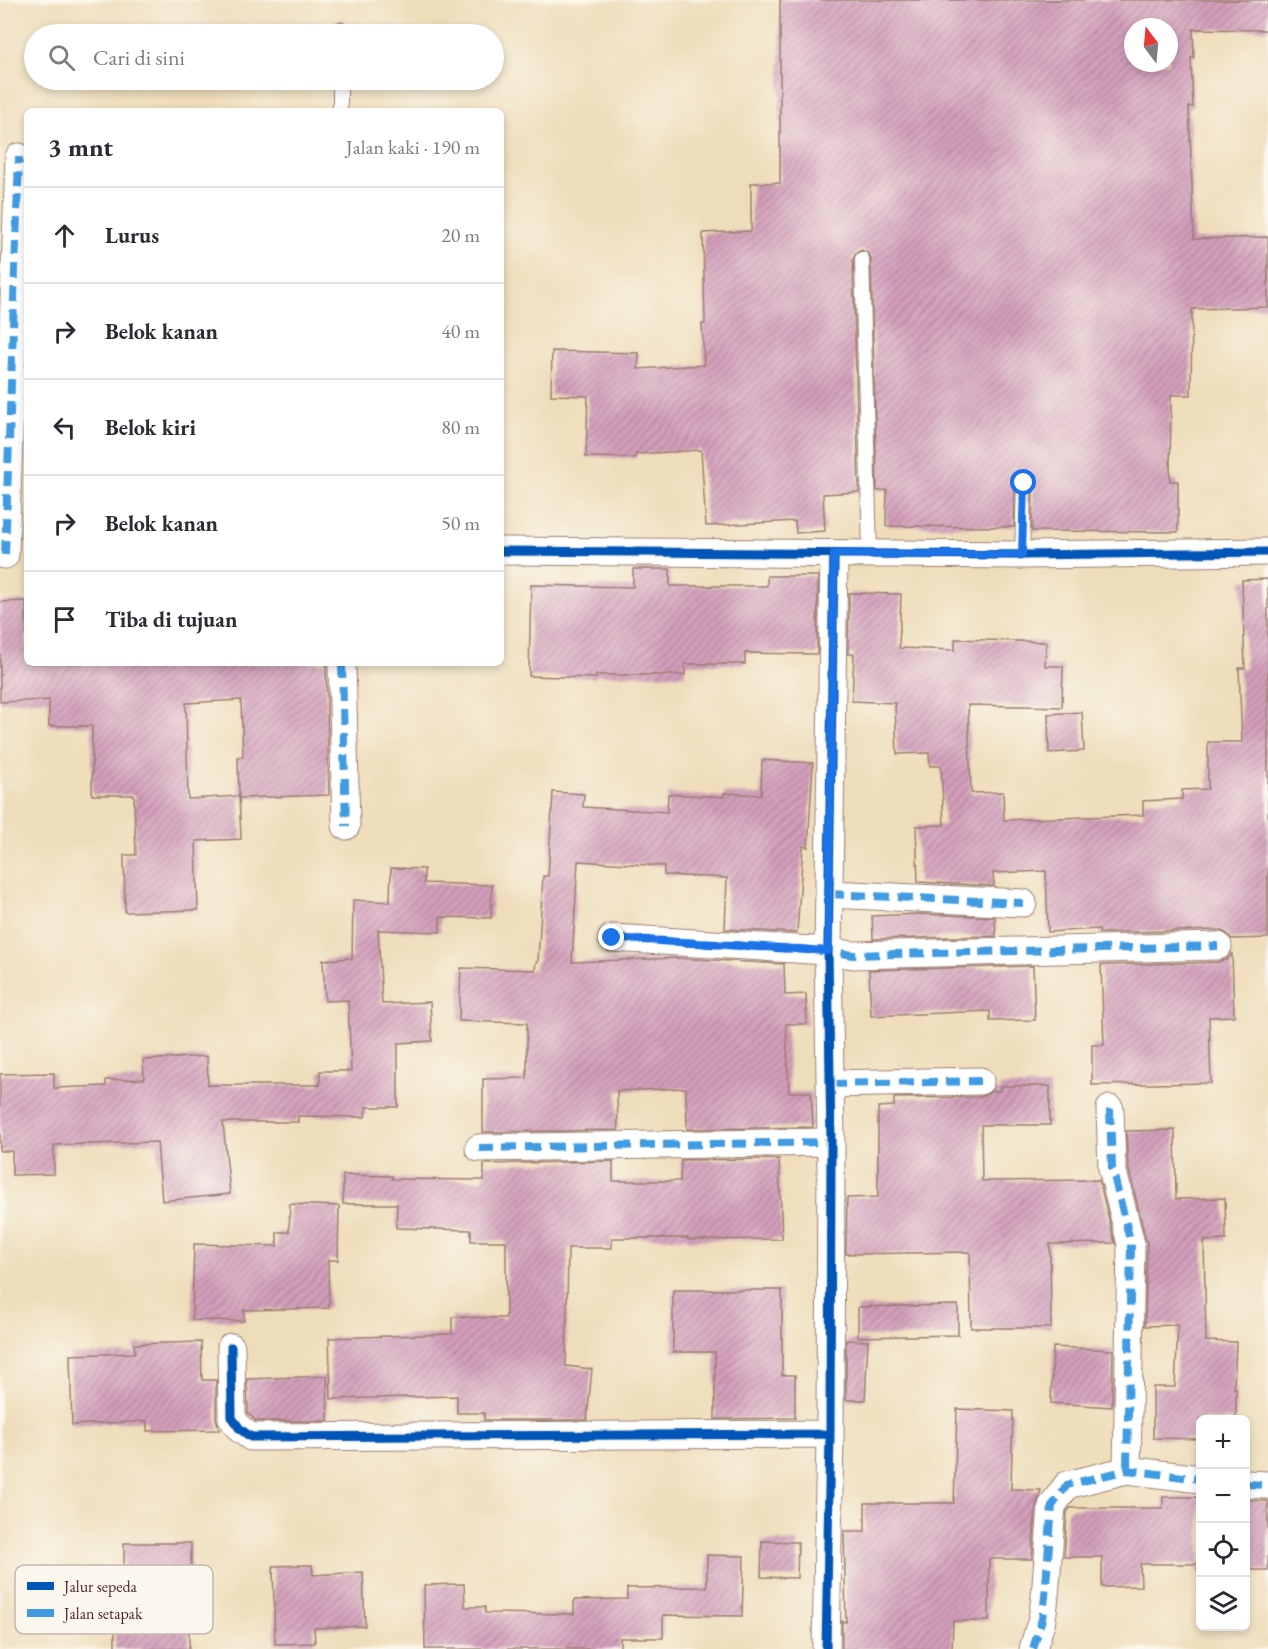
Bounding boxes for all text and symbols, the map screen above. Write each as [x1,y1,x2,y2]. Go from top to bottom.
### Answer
north arrow [1124,18,1178,72]
search box [24,24,504,90]
icon: search [45,41,78,74]
text: Cari di sini [93,43,185,72]
text: 3 mnt [48,130,113,164]
text: Jalan kaki · 190 m [346,134,480,160]
icon: ahead [48,219,81,252]
text: Lurus [105,221,159,250]
text: 20 m [441,222,480,248]
icon: right [48,315,81,348]
text: Belok kanan [105,317,218,346]
text: 40 m [441,318,480,344]
icon: left [48,411,81,444]
text: Belok kiri [105,413,196,442]
text: 80 m [441,414,480,440]
route start [1010,469,1036,495]
icon: right [48,507,81,540]
text: Belok kanan [105,509,218,538]
text: 50 m [441,510,480,536]
icon: arrive [48,603,81,636]
text: Tiba di tujuan [105,605,237,634]
route end [598,924,624,950]
map controls [1196,1415,1250,1631]
button: + [1196,1415,1250,1469]
button: − [1196,1469,1250,1523]
button: locate [1196,1523,1250,1577]
legend [15,1565,213,1634]
text: Jalur sepeda [62,1576,138,1597]
button: layers [1196,1577,1250,1631]
text: Jalan setapak [62,1603,143,1624]

